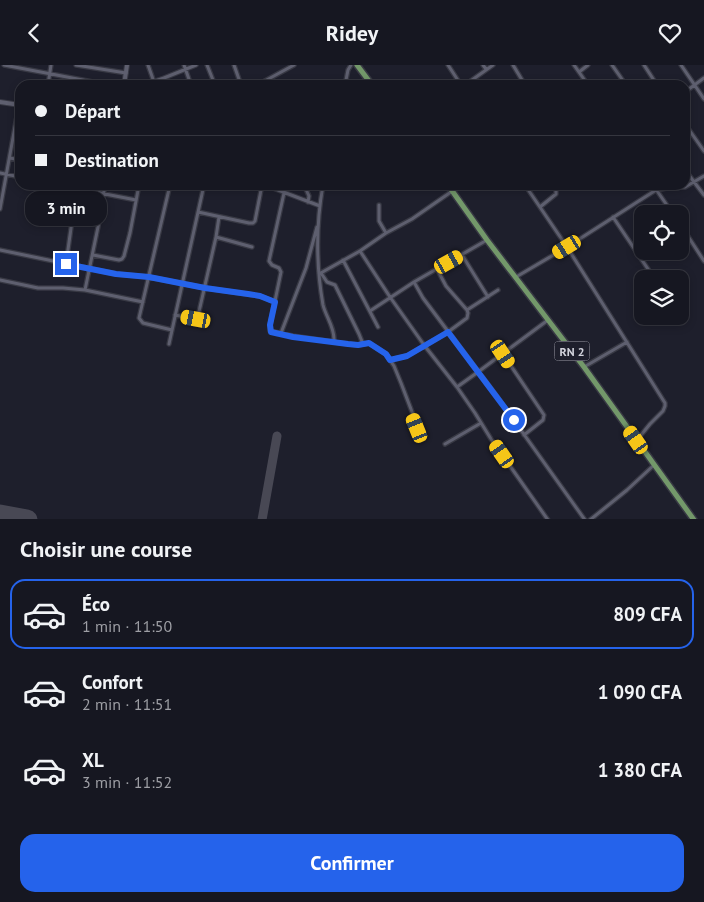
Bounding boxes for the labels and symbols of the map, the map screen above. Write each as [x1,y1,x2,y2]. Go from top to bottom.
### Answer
callout: 3 min [25,191,107,227]
car [550,233,583,261]
car [432,248,465,276]
route end [55,253,77,275]
car [179,309,212,329]
car [488,337,517,371]
road number: RN 2 [554,341,590,361]
route start [503,409,525,431]
car [404,411,429,445]
car [621,423,650,457]
car [487,437,516,471]

